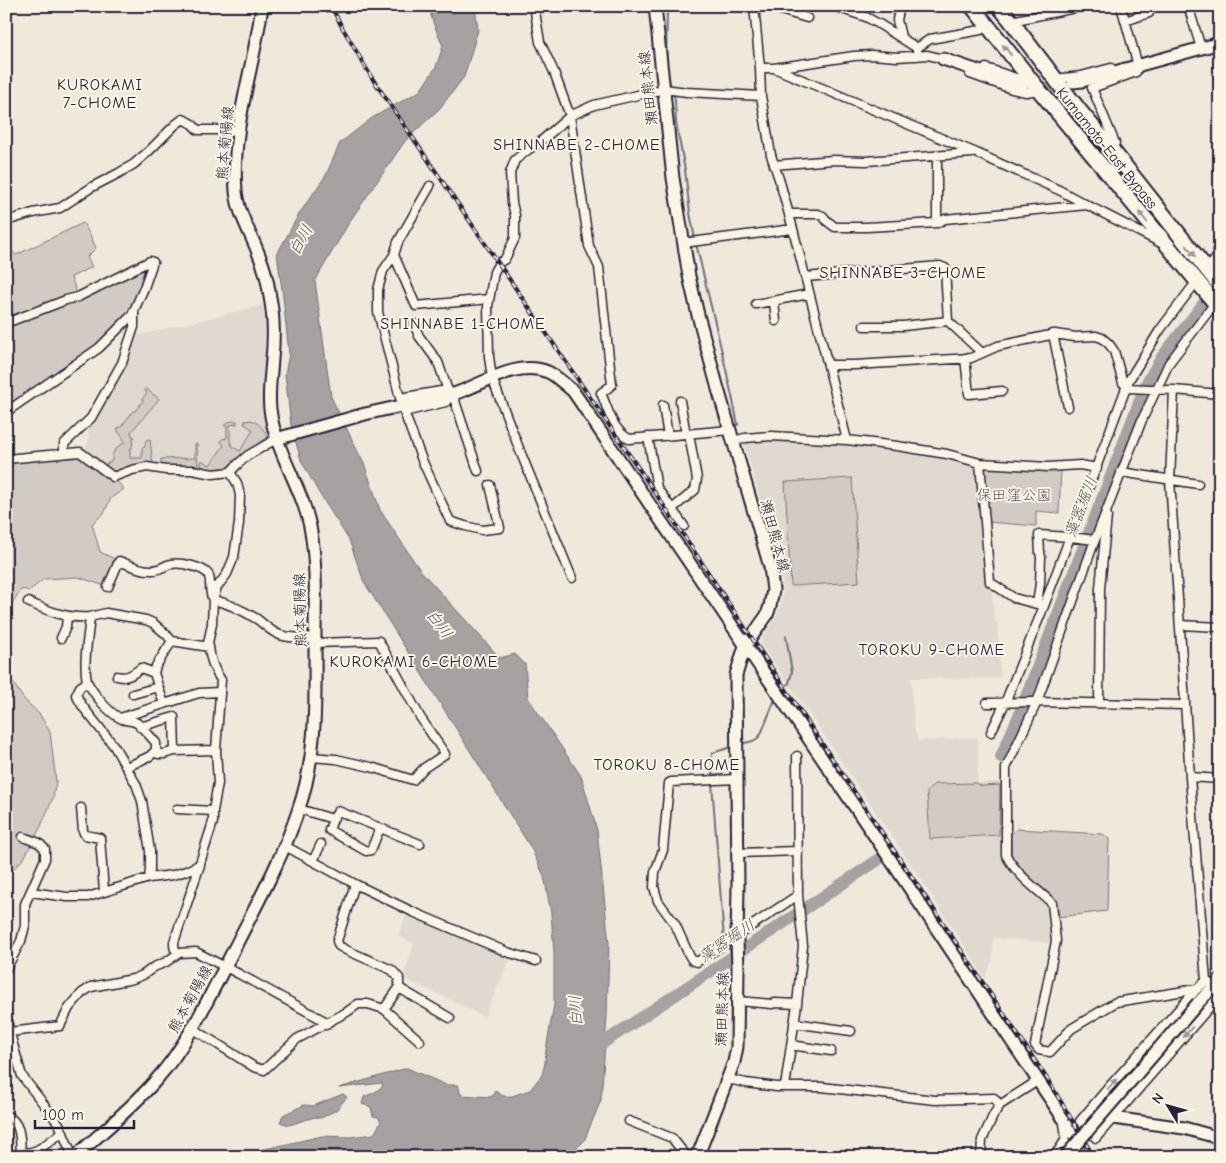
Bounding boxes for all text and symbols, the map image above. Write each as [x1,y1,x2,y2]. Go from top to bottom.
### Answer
one-way arrow [1002,44,1013,57]
street label: 瀬田熊本線 [635,50,661,126]
district label: KUROKAMI 7-CHOME [57,76,143,112]
street label: Kumamoto-East Bypass [1053,84,1161,212]
street label: 熊本菊陽線 [213,105,237,181]
district label: SHINNABE 2-CHOME [493,136,661,154]
one-way arrow [1137,211,1148,224]
water label: 白川 [285,222,317,258]
one-way arrow [1186,244,1197,257]
district label: SHINNABE 3-CHOME [819,264,987,282]
district label: SHINNABE 1-CHOME [380,315,546,333]
water label: 藻器堀川 [1061,474,1101,540]
park label: 保田窪公園 [976,486,1052,504]
street label: 瀬田熊本線 [757,497,793,575]
street label: 熊本菊陽線 [290,572,310,648]
water label: 白川 [422,606,456,642]
district label: TOROKU 9-CHOME [859,641,1005,659]
district label: KUROKAMI 6-CHOME [330,653,498,671]
district label: TOROKU 8-CHOME [594,756,740,774]
water label: 藻器堀川 [695,916,759,966]
street label: 熊本菊陽線 [164,962,216,1036]
street label: 瀬田熊本線 [712,971,732,1047]
water label: 白川 [566,994,586,1028]
one-way arrow [1182,1026,1193,1039]
one-way arrow [1106,1078,1118,1090]
north arrow [1144,1080,1194,1130]
text: N [1148,1090,1168,1107]
scale bar [35,1098,134,1130]
text: 100 m [42,1106,84,1124]

